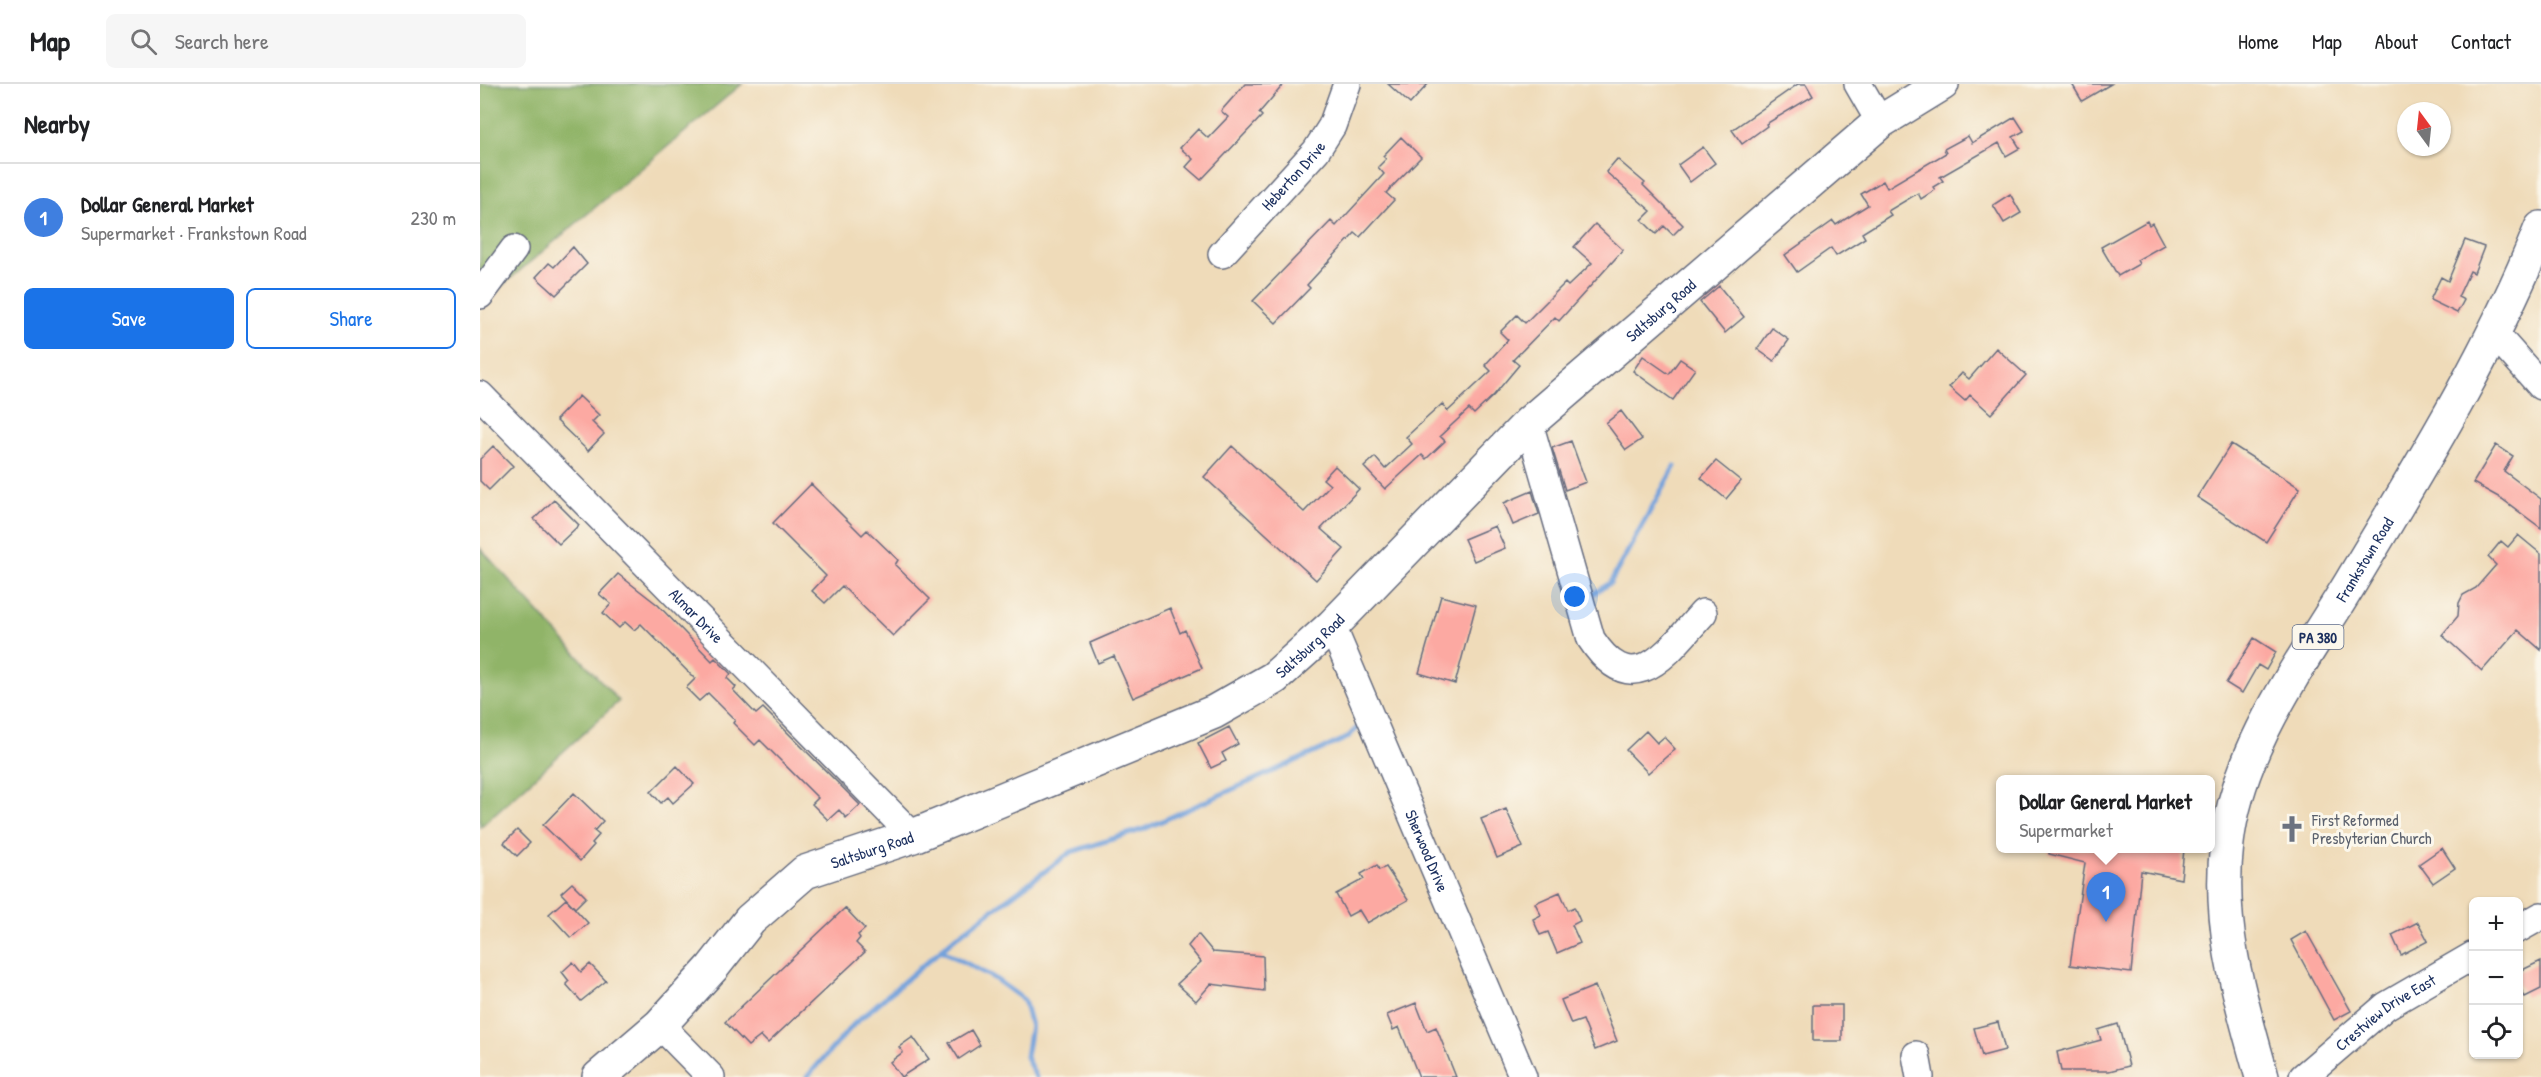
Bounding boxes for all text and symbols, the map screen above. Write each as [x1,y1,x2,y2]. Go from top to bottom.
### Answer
search box [106,14,526,68]
text: Map [30,22,70,60]
icon: search [127,25,160,58]
text: Search here [175,26,269,56]
text: Home [2238,27,2279,56]
text: Map [2312,27,2342,56]
text: About [2375,27,2418,56]
text: Contact [2451,27,2511,56]
north arrow [2397,102,2451,156]
text: Nearby [24,106,90,141]
street label: Heberton Drive [1256,136,1331,215]
text: Dollar General Market [81,189,254,219]
text: 1 [40,204,47,231]
text: 230 m [411,204,456,231]
text: Supermarket · Frankstown Road [81,219,307,246]
street label: Saltsburg Road [1621,274,1700,346]
button: Save [24,288,234,349]
button: Share [246,288,456,349]
street label: Frankstown Road [2330,513,2398,607]
your location [1560,582,1589,611]
street label: Almar Drive [664,583,729,648]
street label: Saltsburg Road [1271,609,1349,683]
road number: PA 380 [2292,625,2344,649]
popup [1996,775,2215,853]
text: Dollar General Market [2019,786,2192,816]
street label: Sherwood Drive [1400,806,1455,896]
place label: First Reformed Presbyterian Church [2311,809,2432,849]
church icon: First Reformed Presbyterian Church [2277,814,2307,844]
text: Supermarket [2019,816,2113,843]
street label: Saltsburg Road [828,826,916,874]
pin: 1 [2086,872,2126,922]
map controls [2469,897,2523,1059]
button: + [2469,897,2523,951]
button: − [2469,951,2523,1005]
street label: Crestview Drive East [2330,968,2440,1056]
button: locate [2469,1005,2523,1059]

